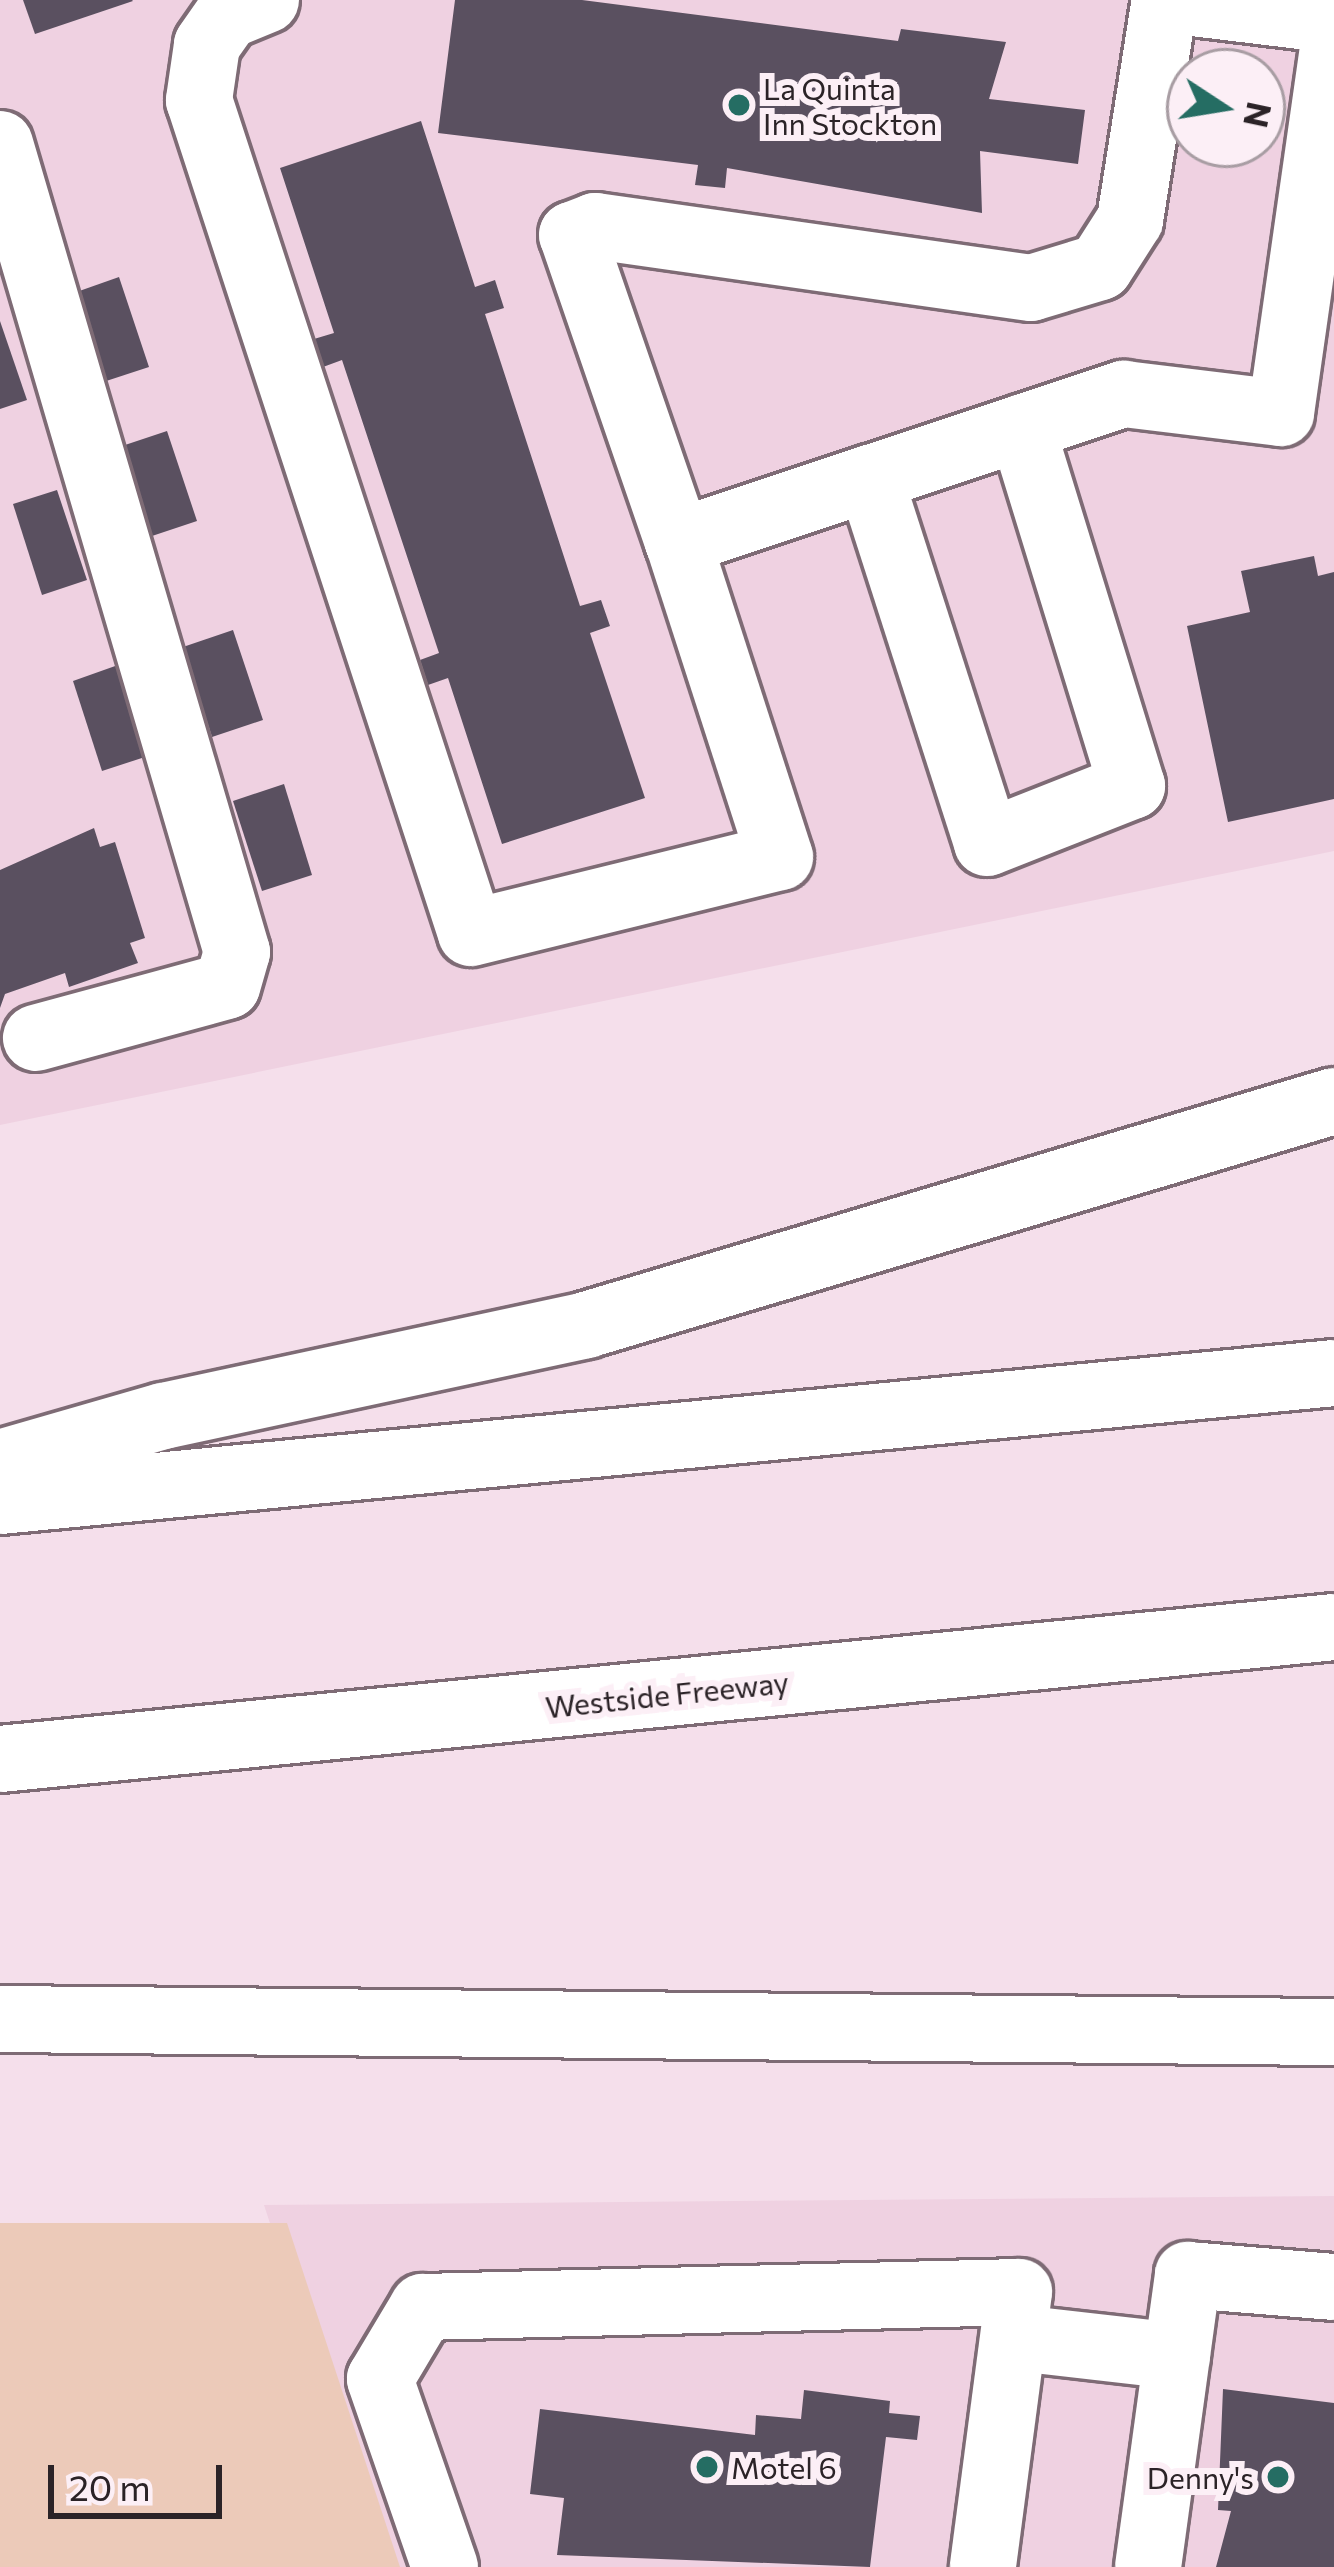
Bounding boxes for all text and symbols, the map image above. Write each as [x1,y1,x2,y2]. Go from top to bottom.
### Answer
north arrow [1166,48,1286,168]
place label: La Quinta Inn Stockton [763,70,937,140]
marker: La Quinta Inn Stockton [726,92,752,118]
text: N [1236,99,1281,131]
street label: Westside Freeway [544,1663,790,1725]
scale bar [54,2441,228,2515]
place label: Motel 6 [731,2449,837,2485]
marker: Motel 6 [694,2454,720,2480]
place label: Denny's [1147,2459,1254,2495]
text: 20 m [69,2464,151,2508]
marker: Denny's [1265,2464,1291,2490]

